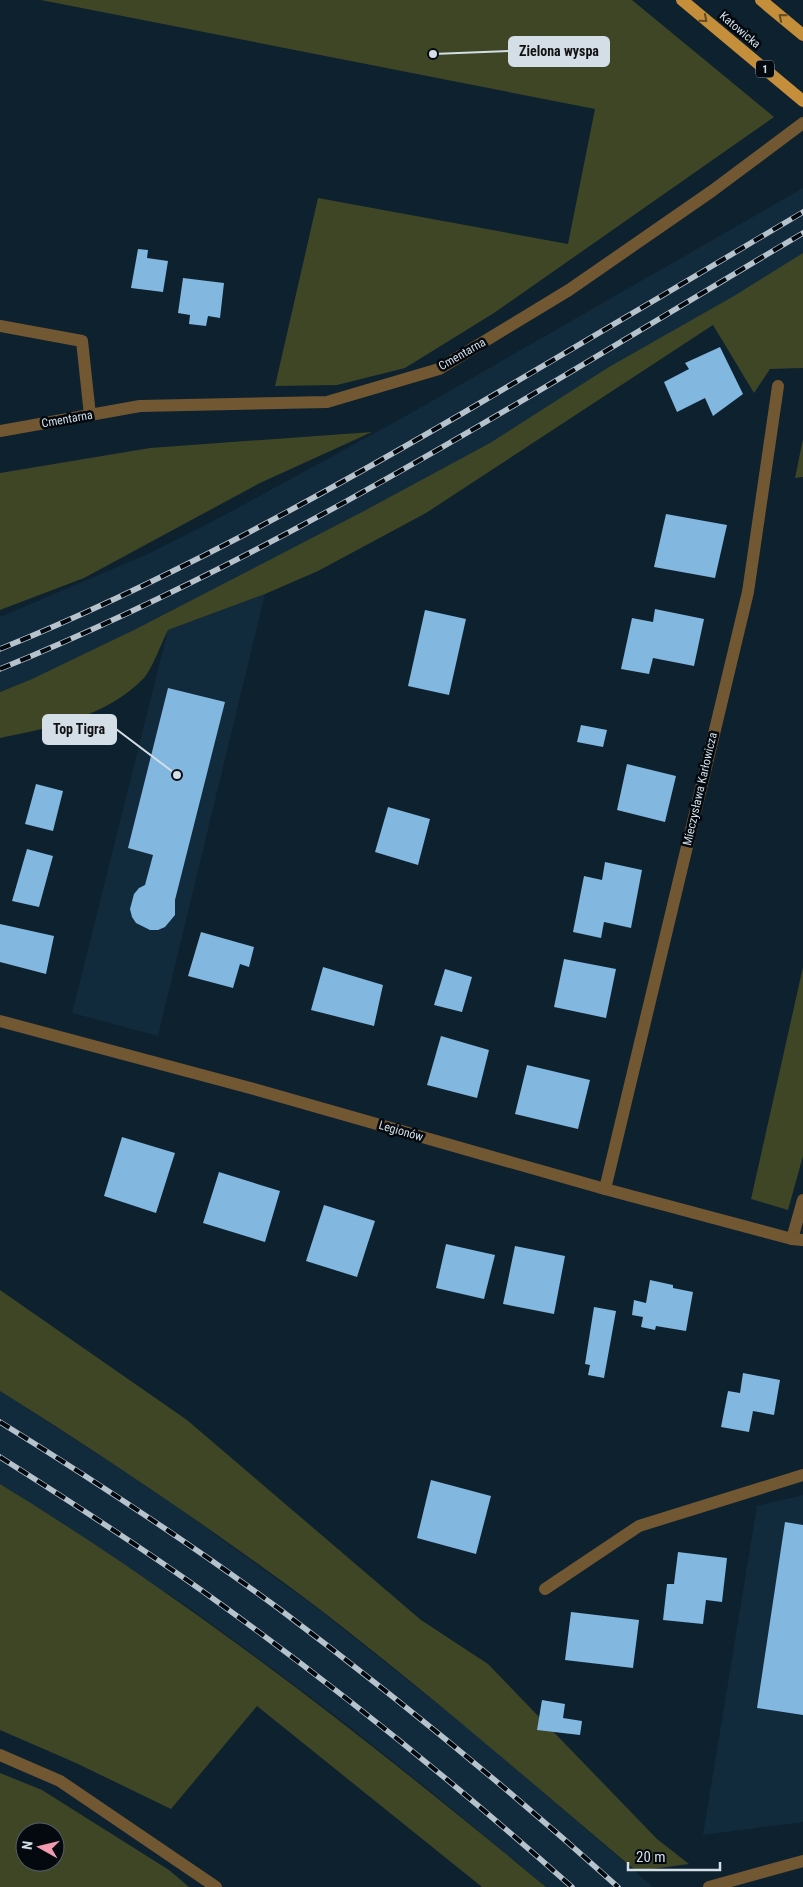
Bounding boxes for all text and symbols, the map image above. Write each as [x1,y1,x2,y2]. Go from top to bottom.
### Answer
street label: Katowicka [717,9,763,51]
one-way arrow [699,13,708,22]
one-way arrow [779,14,788,23]
callout: Zielona wyspa [509,37,609,66]
text: Zielona wyspa [519,43,599,59]
road number: 1 [756,61,774,78]
street label: Cmentarna [436,335,488,373]
street label: Cmentarna [40,408,94,430]
callout: Top Tigra [43,715,116,744]
text: Top Tigra [53,721,105,737]
street label: Mieczysława Karłowicza [680,731,720,847]
street label: Legionów [377,1118,425,1144]
north arrow [15,1822,65,1872]
text: N [19,1840,36,1851]
scale bar [628,1840,720,1872]
text: 20 m [636,1848,666,1866]

